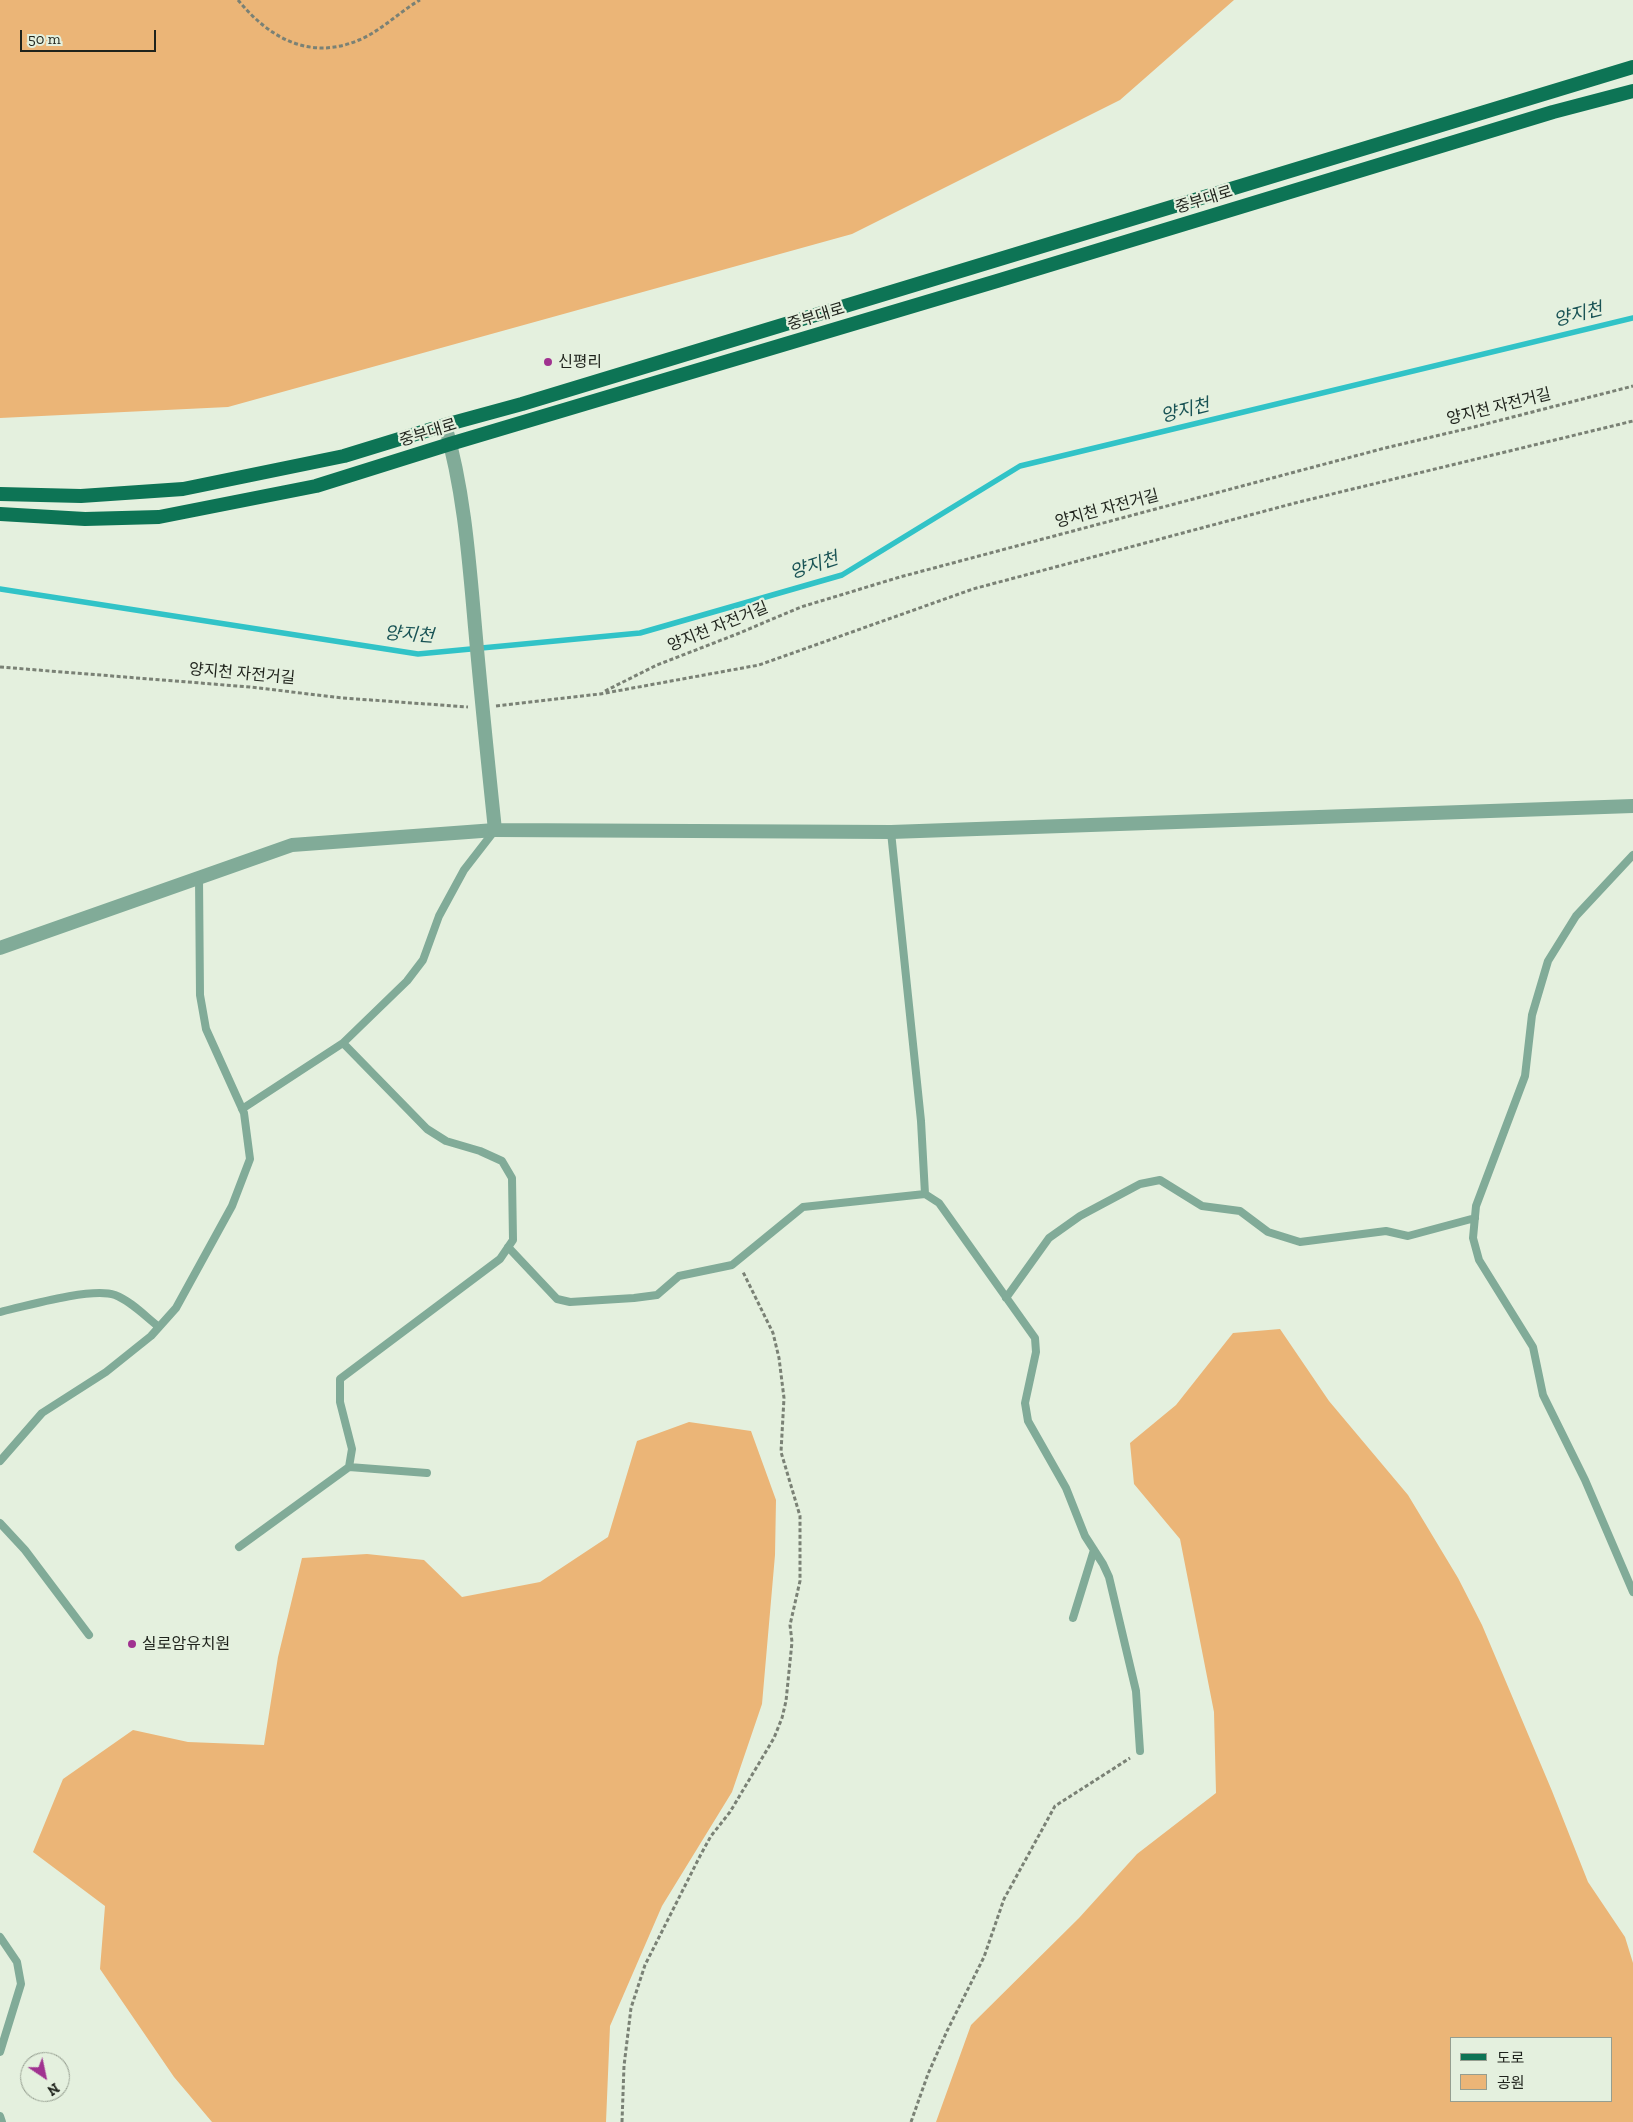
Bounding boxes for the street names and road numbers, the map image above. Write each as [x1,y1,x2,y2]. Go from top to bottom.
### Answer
street label: 중부대로 [1173,182,1235,218]
street label: 중부대로 [785,299,847,335]
street label: 양지천 자전거길 [1445,385,1553,429]
street label: 중부대로 [397,415,459,451]
street label: 양지천 자전거길 [1053,486,1161,532]
street label: 양지천 자전거길 [665,598,771,656]
street label: 양지천 자전거길 [188,660,296,688]

